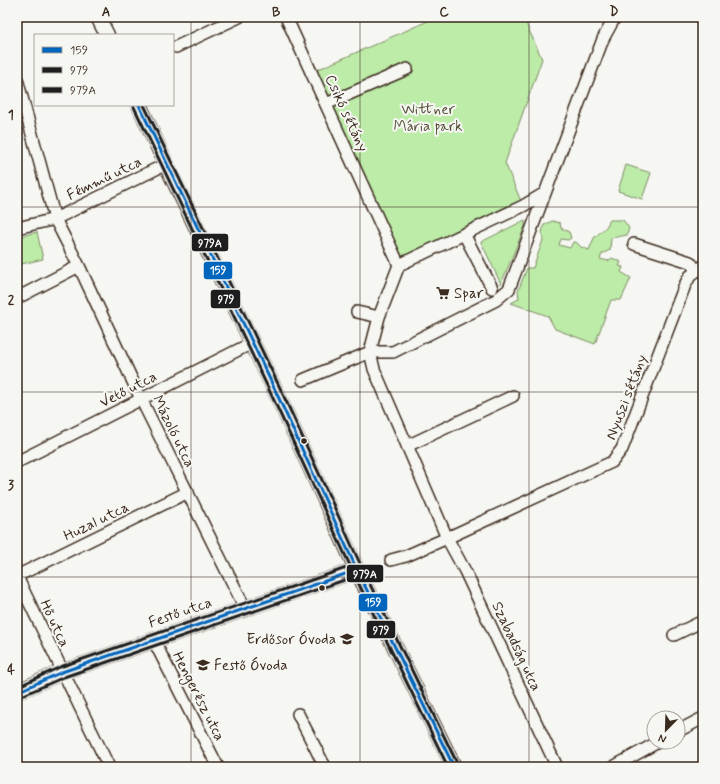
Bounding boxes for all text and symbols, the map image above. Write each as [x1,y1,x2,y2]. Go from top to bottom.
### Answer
text: A [102,4,110,21]
text: B [272,4,281,21]
text: C [439,4,449,21]
text: D [610,4,619,21]
legend [34,34,174,106]
text: 159 [70,43,88,59]
text: 979 [70,63,88,79]
street label: Csikó sétány [319,72,373,156]
text: 979A [70,83,96,99]
park label: Wittner Mária park [393,100,463,137]
text: 1 [8,107,14,124]
street label: Fémmű utca [64,152,145,206]
line badge: 979A [191,233,229,252]
text: 979A [198,237,222,251]
line badge: 159 [203,261,233,280]
text: 159 [210,264,226,278]
place label: Spar [454,284,484,304]
supermarket icon: Spar [435,285,451,301]
line badge: 979 [210,289,241,309]
text: 2 [8,292,15,309]
text: 979 [218,293,235,307]
street label: Nyuszi sétány [601,351,653,443]
street label: Vető utca [96,367,160,413]
street label: Mázoló utca [147,392,199,471]
unlabelled marker [299,436,309,446]
text: 3 [8,477,14,494]
street label: Huzal utca [60,497,133,546]
line badge: 979A [346,564,384,583]
text: 979A [353,568,377,582]
unlabelled marker [317,583,327,593]
street label: Festő utca [146,593,215,633]
line badge: 159 [358,593,388,612]
text: 159 [365,596,381,610]
street label: Hő utca [34,597,74,650]
street label: Szabadság utca [487,599,546,694]
line badge: 979 [366,620,396,639]
text: 979 [373,624,390,638]
place label: Erdősor Óvoda [246,630,336,650]
school or university icon: Erdősor Óvoda [339,631,355,647]
street label: Hengerész utca [166,648,229,745]
place label: Festő Óvoda [214,656,288,676]
school or university icon: Festő Óvoda [195,657,211,673]
text: 4 [7,662,15,679]
north arrow [646,710,686,750]
text: N [656,730,669,746]

